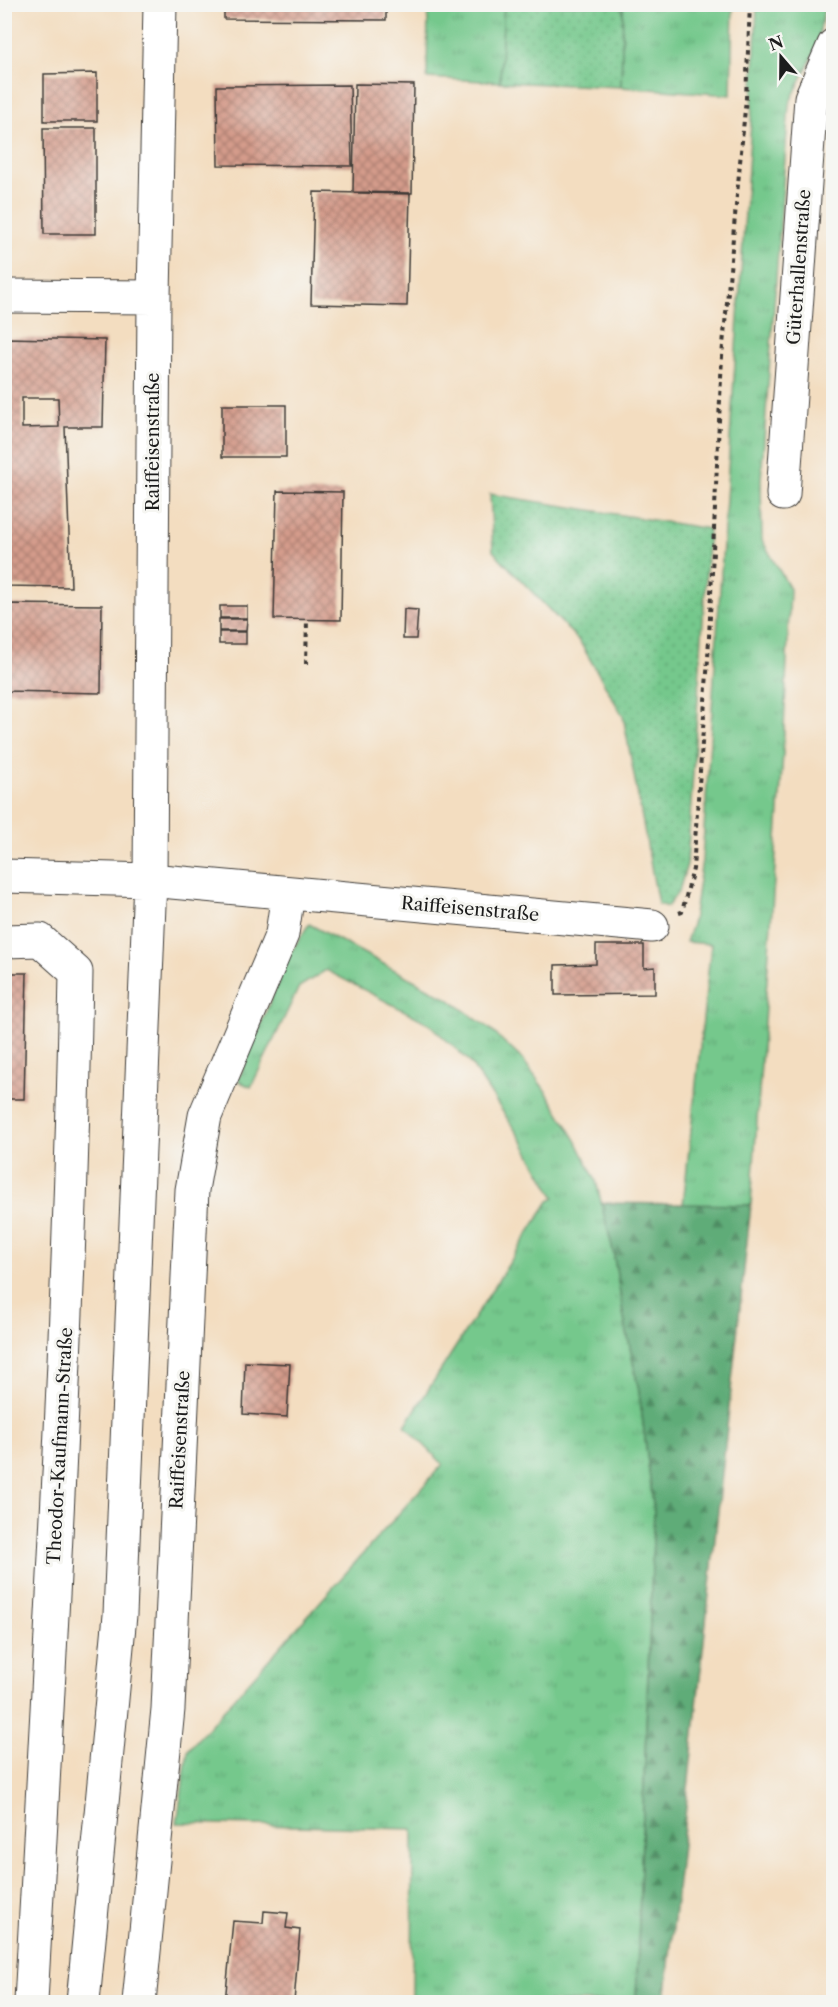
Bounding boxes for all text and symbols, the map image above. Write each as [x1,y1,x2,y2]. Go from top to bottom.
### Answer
north arrow [751,27,811,87]
text: N [766,31,786,55]
street label: Güterhallenstraße [783,189,815,345]
street label: Raiffeisenstraße [142,373,164,511]
street label: Raiffeisenstraße [400,892,540,926]
street label: Theodor-Kaufmann-Straße [43,1327,77,1565]
street label: Raiffeisenstraße [165,1370,195,1510]

